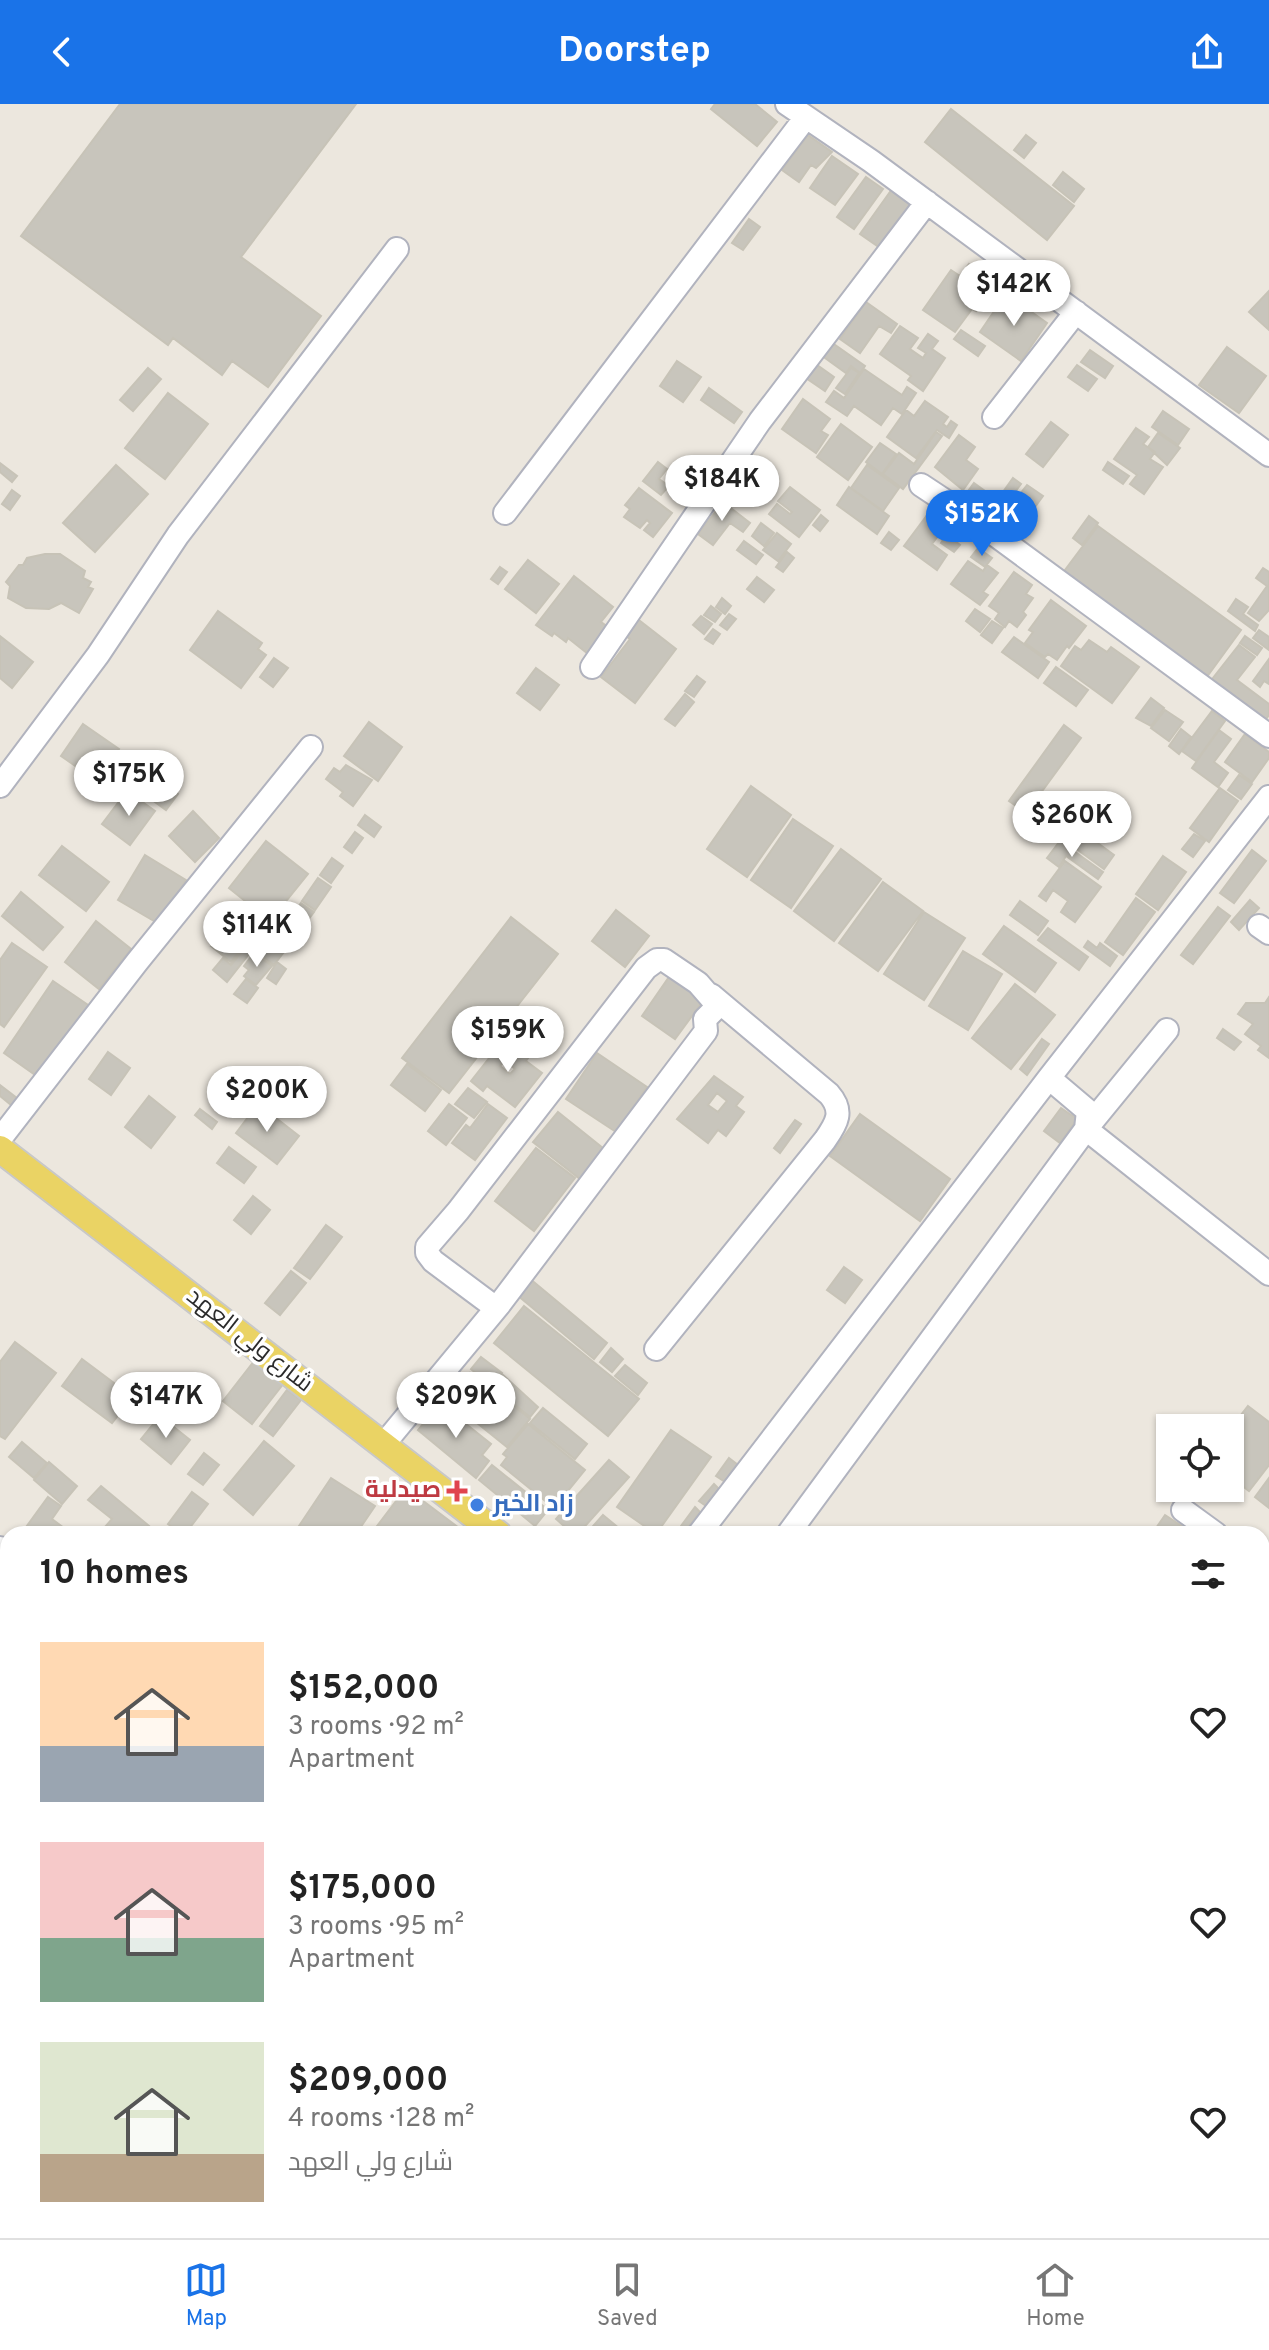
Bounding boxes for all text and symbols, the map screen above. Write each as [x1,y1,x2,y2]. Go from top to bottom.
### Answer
text: Doorstep [558,29,711,75]
icon: back [40,30,84,74]
icon: share [1185,30,1229,74]
pin: $142K [958,260,1070,328]
text: $142K [975,269,1053,302]
pin: $184K [666,455,778,523]
text: $184K [683,464,761,497]
pin: $152K [926,490,1038,558]
text: $152K [944,499,1020,532]
pin: $175K [73,750,185,818]
text: $175K [92,759,166,792]
pin: $260K [1016,791,1128,859]
text: $260K [1030,800,1114,833]
pin: $114K [201,901,313,969]
text: $114K [221,910,293,943]
pin: $159K [452,1006,564,1074]
text: $159K [470,1015,546,1048]
pin: $200K [211,1066,323,1134]
text: $200K [225,1075,309,1108]
street label: شارع ولي العهد [179,1282,318,1401]
pin: $147K [110,1372,222,1440]
pin: $209K [400,1372,512,1440]
text: $147K [128,1381,204,1414]
text: $209K [414,1381,498,1414]
map controls [1156,1414,1244,1502]
button: locate [1156,1414,1244,1502]
place label: صيدلية [365,1476,441,1506]
marker: صيدلية [448,1482,466,1500]
place label: زاد الخير [492,1490,574,1520]
marker: زاد الخير [468,1496,486,1514]
icon: filters [1186,1552,1230,1596]
text: 10 homes [40,1553,189,1596]
text: $152,000 [288,1668,439,1711]
icon: home [104,1674,200,1770]
icon: heart [1186,1700,1230,1744]
text: 3 rooms · 92 m² [288,1711,464,1744]
text: Apartment [288,1744,415,1777]
text: $175,000 [288,1868,437,1911]
icon: home [104,1874,200,1970]
icon: heart [1186,1900,1230,1944]
text: 3 rooms · 95 m² [288,1911,464,1944]
text: Apartment [288,1944,415,1977]
text: $209,000 [288,2060,448,2103]
icon: home [104,2074,200,2170]
icon: heart [1186,2100,1230,2144]
text: 4 rooms · 128 m² [288,2103,475,2136]
text: شارع ولي العهد [288,2147,453,2180]
tab: Map [184,2258,228,2333]
tab: Saved [597,2258,658,2333]
tab: Home [1026,2258,1085,2333]

